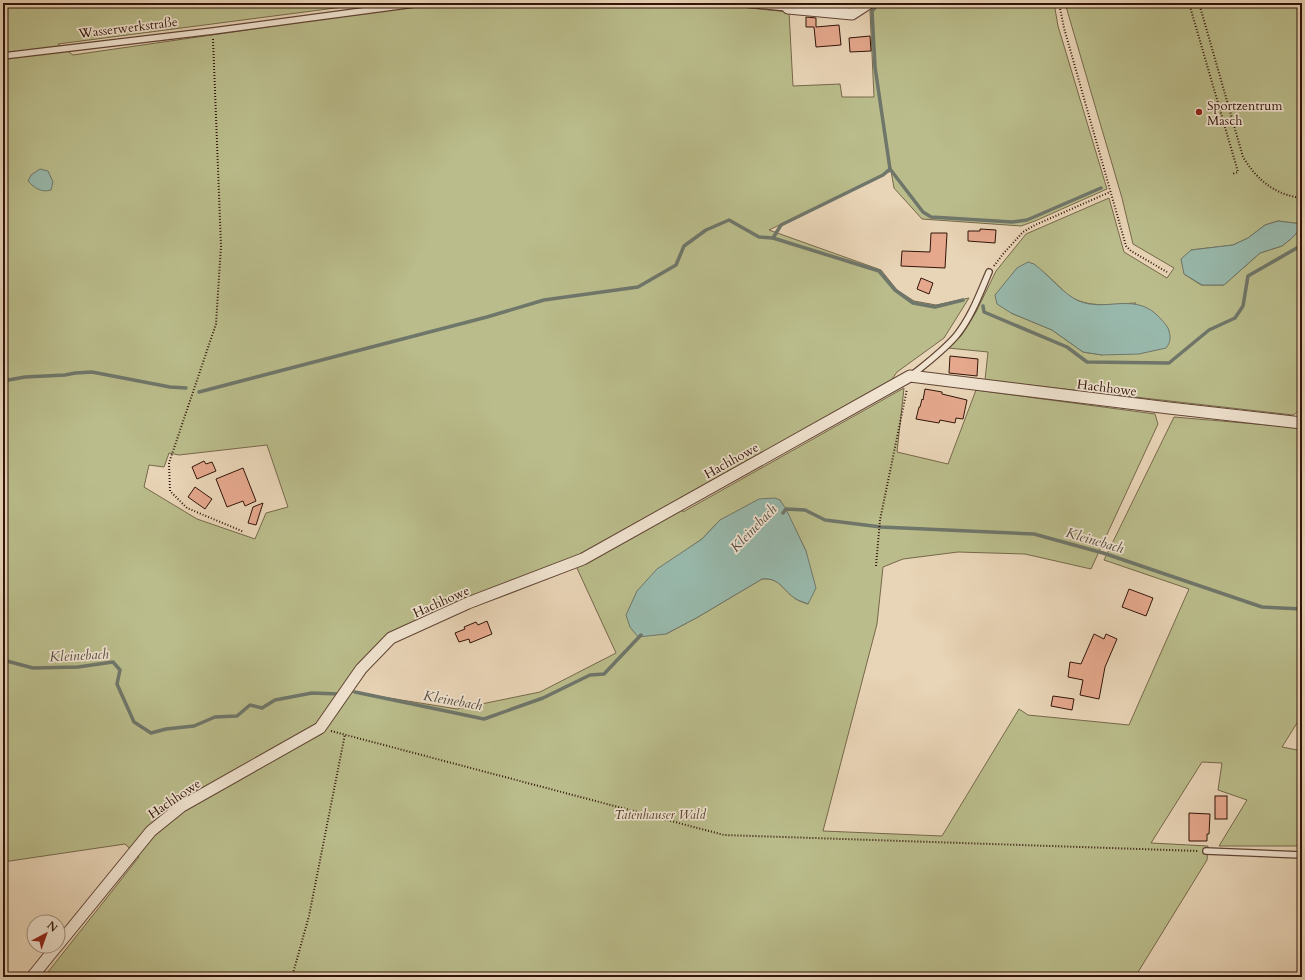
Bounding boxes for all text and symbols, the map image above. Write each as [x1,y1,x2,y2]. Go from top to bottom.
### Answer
street label: Wasserwerkstraße [76,13,179,43]
place label: Sportzentrum Masch [1207,97,1282,130]
marker: Sportzentrum Masch [1194,107,1204,117]
street label: Hachhowe [1076,375,1138,401]
street label: Hachhowe [701,438,762,483]
water label: Kleinebach [726,500,781,556]
water label: Kleinebach [1064,523,1126,558]
street label: Hachhowe [410,581,473,622]
water label: Kleinebach [49,644,110,667]
water label: Kleinebach [422,686,484,715]
street label: Hachhowe [145,775,205,823]
park label: Tatenhauser Wald [614,806,706,824]
north arrow [26,914,66,954]
text: N [44,918,61,936]

